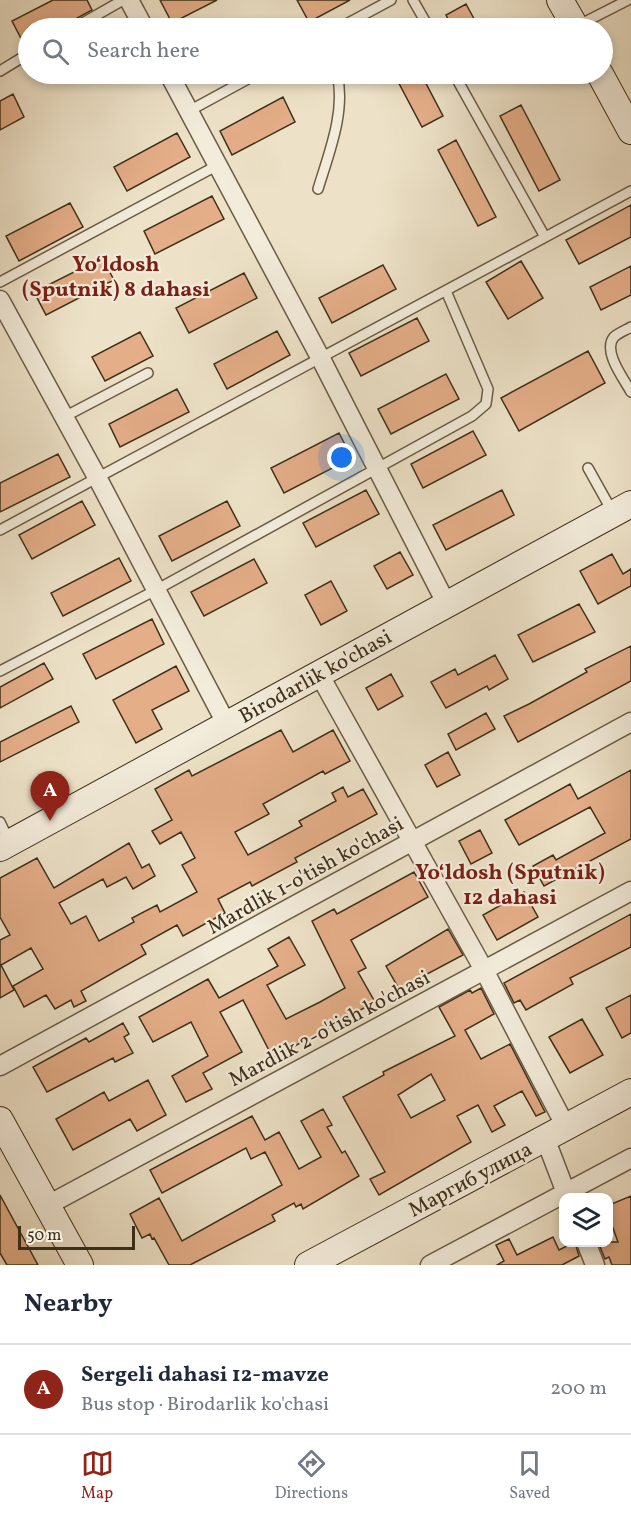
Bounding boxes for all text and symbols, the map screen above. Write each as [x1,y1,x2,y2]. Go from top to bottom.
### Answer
search box [18,18,613,84]
icon: search [39,35,72,68]
text: Search here [87,36,200,67]
district label: Yo‘ldosh (Sputnik) 8 dahasi [22,250,210,306]
your location [327,443,356,472]
street label: Birodarlik ko'chasi [234,623,397,731]
pin: A [31,772,70,821]
street label: Mardlik 1-o'tish ko'chasi [202,810,409,942]
district label: Yo‘ldosh (Sputnik) 12 dahasi [415,858,605,914]
street label: Mardlik 2-o'tish ko'chasi [224,964,436,1095]
street label: Маргиб улица [404,1135,538,1225]
map controls [559,1193,613,1247]
button: layers [559,1193,613,1247]
scale bar [18,1223,135,1250]
text: 50 m [27,1225,61,1247]
text: Nearby [24,1286,113,1322]
text: Sergeli dahasi 12-mavze [81,1360,329,1391]
text: A [36,1375,51,1403]
text: 200 m [550,1375,607,1403]
text: Bus stop · Birodarlik ko'chasi [81,1391,329,1419]
tab: Map [81,1447,114,1505]
tab: Directions [275,1447,348,1505]
tab: Saved [509,1447,550,1505]

